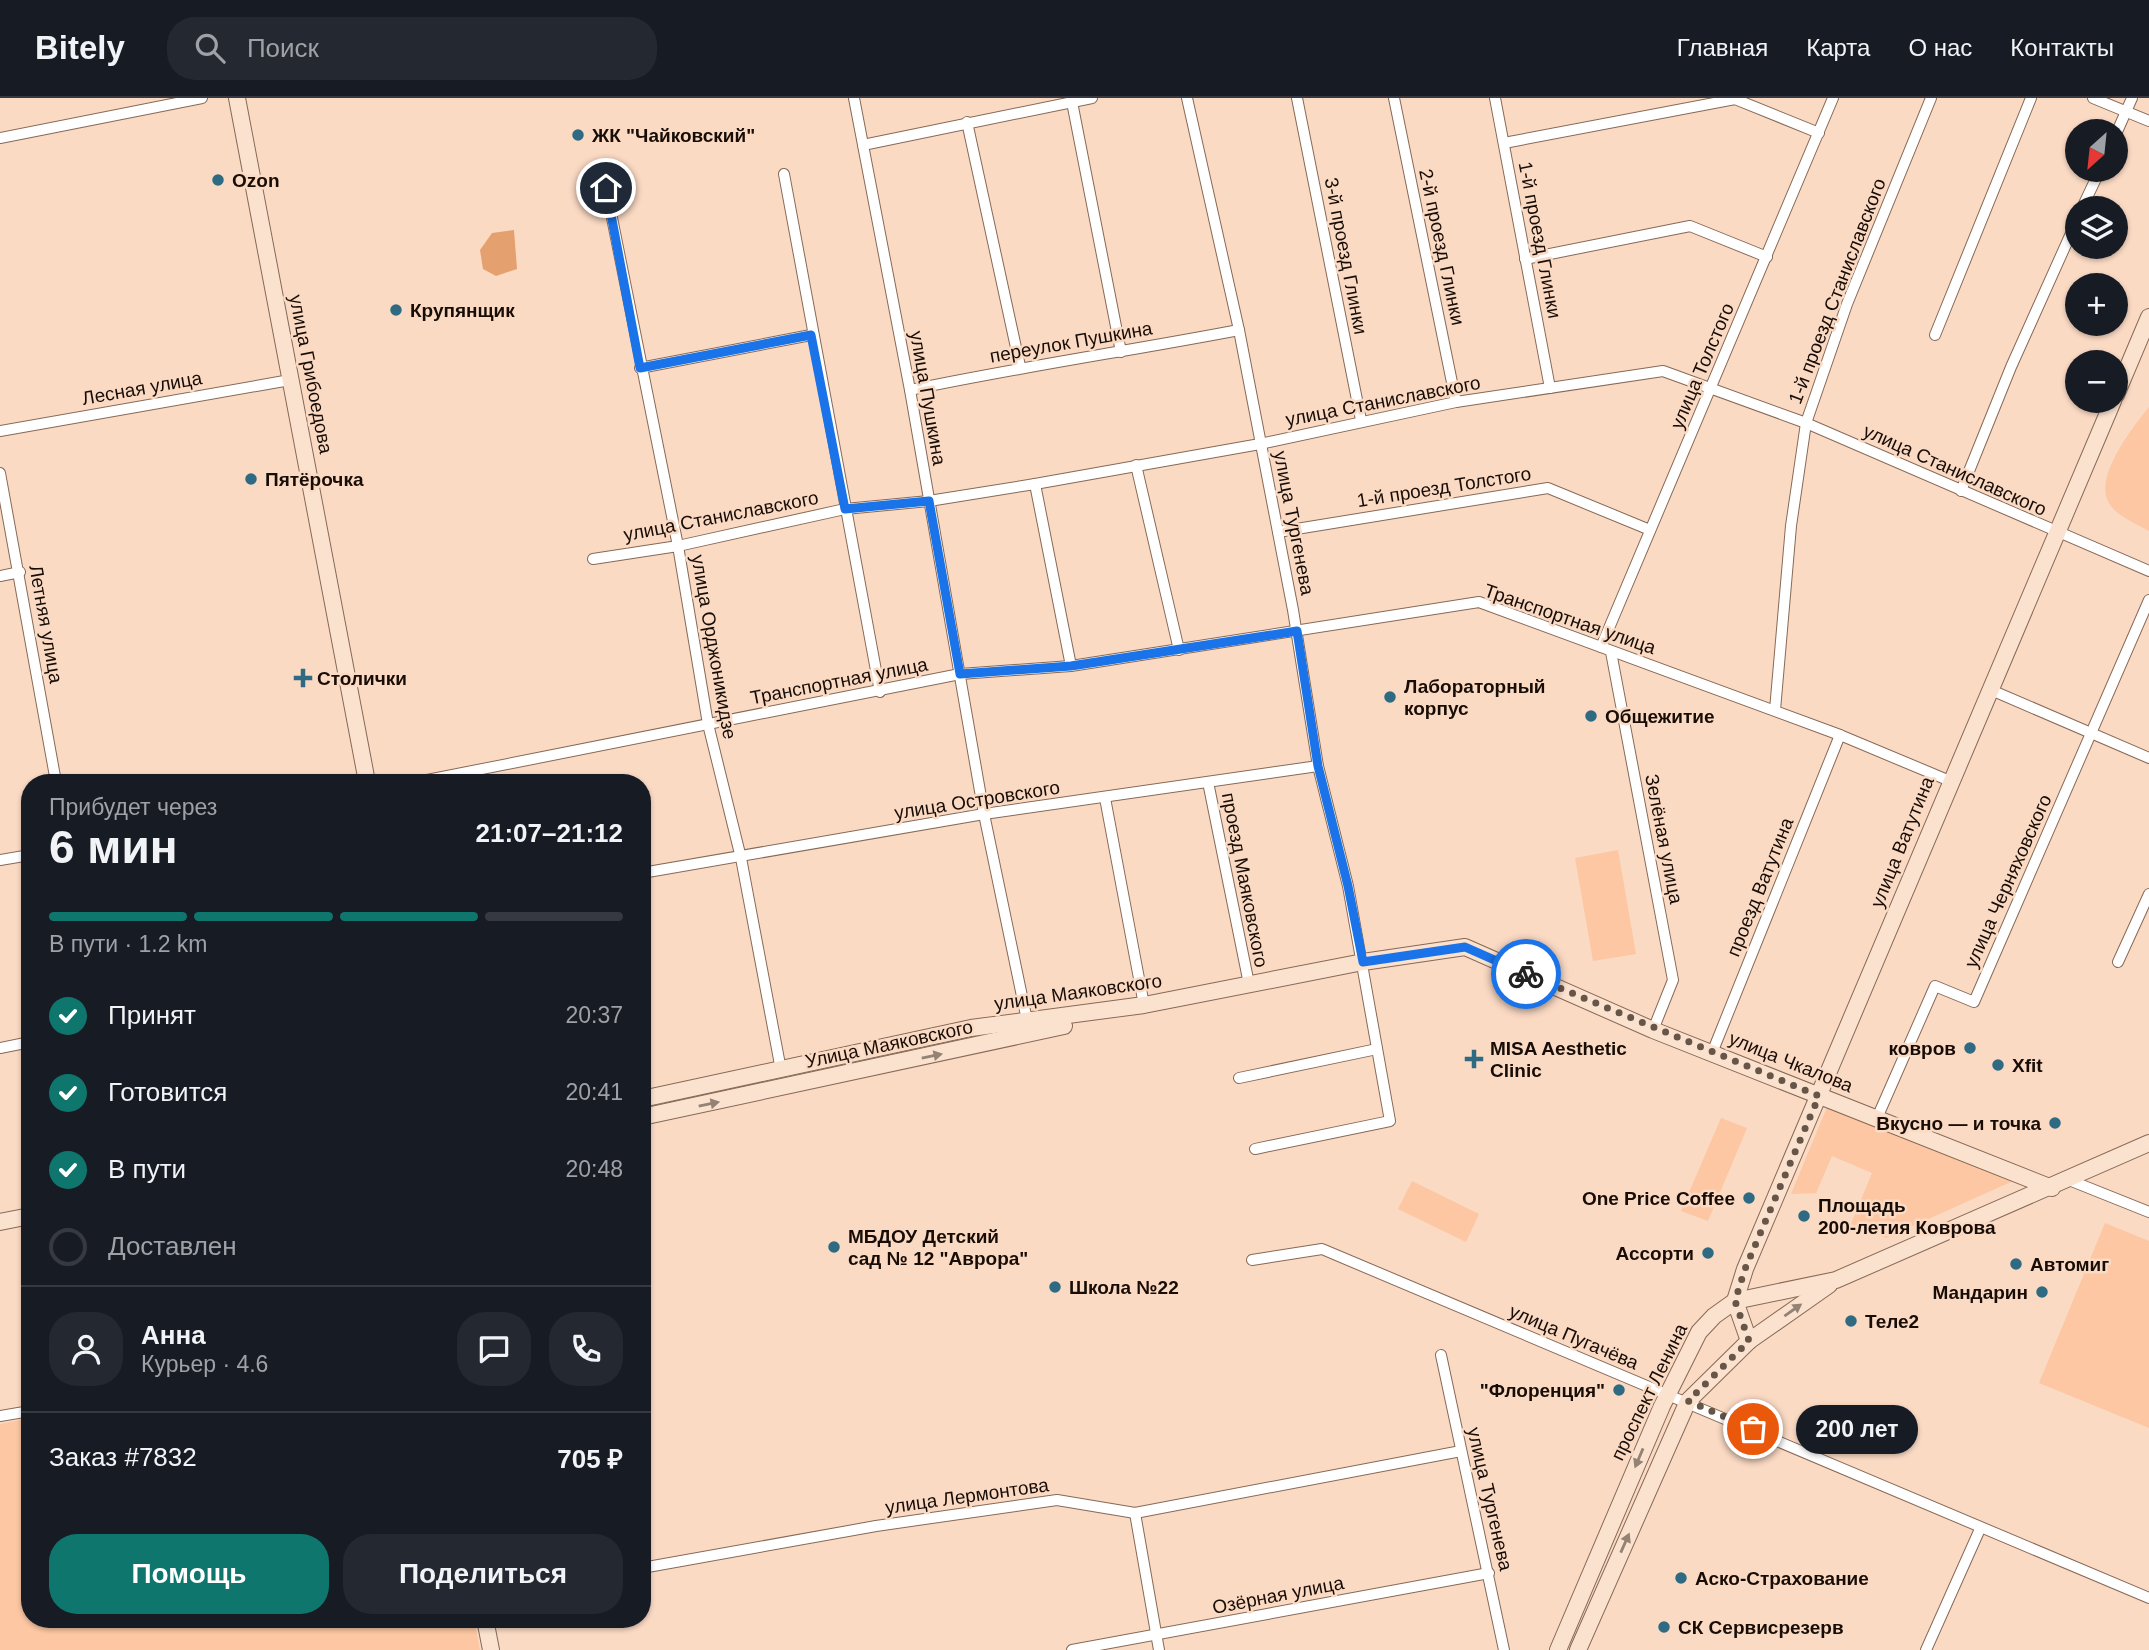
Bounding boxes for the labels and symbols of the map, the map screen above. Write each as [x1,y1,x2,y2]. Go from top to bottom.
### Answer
north arrow [2065,119,2128,182]
place label: ЖК "Чайковский" [591,125,755,146]
marker: ЖК "Чайковский" [570,127,586,143]
pin [576,158,636,218]
street label: 1-й проезд Глинки [1514,160,1566,320]
street label: 2-й проезд Глинки [1415,167,1469,327]
place label: Ozon [232,170,280,191]
marker: Ozon [210,172,226,188]
street label: 1-й проезд Станиславского [1784,175,1890,407]
street label: 3-й проезд Глинки [1320,176,1372,336]
street label: улица Грибоедова [285,293,337,456]
place label: Крупянщик [410,300,515,321]
street label: улица Толстого [1666,300,1738,432]
marker: Крупянщик [388,302,404,318]
street label: переулок Пушкина [988,317,1154,367]
street label: улица Пушкина [906,329,950,467]
street label: Лесная улица [80,367,204,409]
street label: улица Станиславского [1284,372,1482,430]
street label: улица Станиславского [1860,420,2050,520]
street label: улица Тургенева [1270,449,1318,597]
street label: 1-й проезд Толстого [1355,463,1533,511]
place label: Пятёрочка [265,469,364,490]
marker: Пятёрочка [243,471,259,487]
street label: улица Станиславского [622,487,820,545]
street label: улица Орджоникидзе [687,553,741,741]
street label: Летняя улица [25,563,67,685]
street label: Транспортная улица [1481,580,1659,658]
street label: Транспортная улица [749,653,930,709]
place label: Столички [317,668,407,689]
marker: Столички [295,670,311,686]
place label: Лабораторный корпус [1404,676,1546,719]
marker: Лабораторный корпус [1382,689,1398,705]
place label: Общежитие [1605,706,1715,727]
marker: Общежитие [1583,708,1599,724]
street label: Зелёная улица [1641,772,1687,906]
street label: улица Ватутина [1866,773,1938,910]
street label: улица Островского [893,777,1061,823]
street label: проезд Маяковского [1218,791,1272,969]
street label: улица Черняховского [1960,791,2056,971]
street label: проезд Ватутина [1723,814,1798,959]
courier [1491,939,1561,1009]
street label: улица Маяковского [993,970,1163,1014]
street label: Улица Маяковского [803,1016,975,1072]
street label: улица Чкалова [1726,1028,1856,1097]
place label: MISA Aesthetic Clinic [1490,1038,1627,1081]
place label: ковров [1889,1038,1956,1059]
marker: ковров [1962,1040,1978,1056]
marker: MISA Aesthetic Clinic [1464,1049,1484,1069]
one-way arrow [921,1051,943,1062]
place label: Xfit [2012,1055,2043,1076]
marker: Xfit [1990,1057,2006,1073]
one-way arrow [698,1099,720,1110]
place label: Вкусно — и точка [1876,1113,2041,1134]
marker: Вкусно — и точка [2047,1115,2063,1131]
place label: One Price Coffee [1582,1188,1735,1209]
marker: One Price Coffee [1741,1190,1757,1206]
place label: Площадь 200-летия Коврова [1818,1195,1996,1238]
marker: Площадь 200-летия Коврова [1796,1208,1812,1224]
place label: МБДОУ Детский сад № 12 "Аврора" [848,1226,1028,1269]
marker: МБДОУ Детский сад № 12 "Аврора" [826,1239,842,1255]
place label: Ассорти [1615,1243,1694,1264]
marker: Ассорти [1700,1245,1716,1261]
place label: Автомиг [2030,1254,2109,1275]
marker: Автомиг [2008,1256,2024,1272]
place label: Школа №22 [1069,1277,1179,1298]
marker: Школа №22 [1047,1279,1063,1295]
place label: Мандарин [1933,1282,2028,1303]
marker: Мандарин [2034,1284,2050,1300]
street label: улица Пугачёва [1506,1300,1642,1374]
one-way arrow [1784,1303,1802,1317]
place label: Теле2 [1865,1311,1919,1332]
marker: Теле2 [1843,1313,1859,1329]
street label: проспект Ленина [1607,1320,1691,1464]
place label: "Флоренция" [1480,1380,1605,1401]
marker: "Флоренция" [1611,1382,1627,1398]
pin [1723,1399,1783,1459]
callout: 200 лет [1795,1404,1918,1454]
street label: улица Тургенева [1463,1425,1517,1573]
one-way arrow [1634,1448,1645,1469]
street label: улица Лермонтова [884,1474,1050,1518]
one-way arrow [1619,1533,1631,1553]
place label: Аско-Страхование [1695,1568,1869,1589]
marker: Аско-Страхование [1673,1570,1689,1586]
street label: Озёрная улица [1210,1572,1346,1618]
place label: СК Сервисрезерв [1678,1617,1844,1638]
marker: СК Сервисрезерв [1656,1619,1672,1635]

